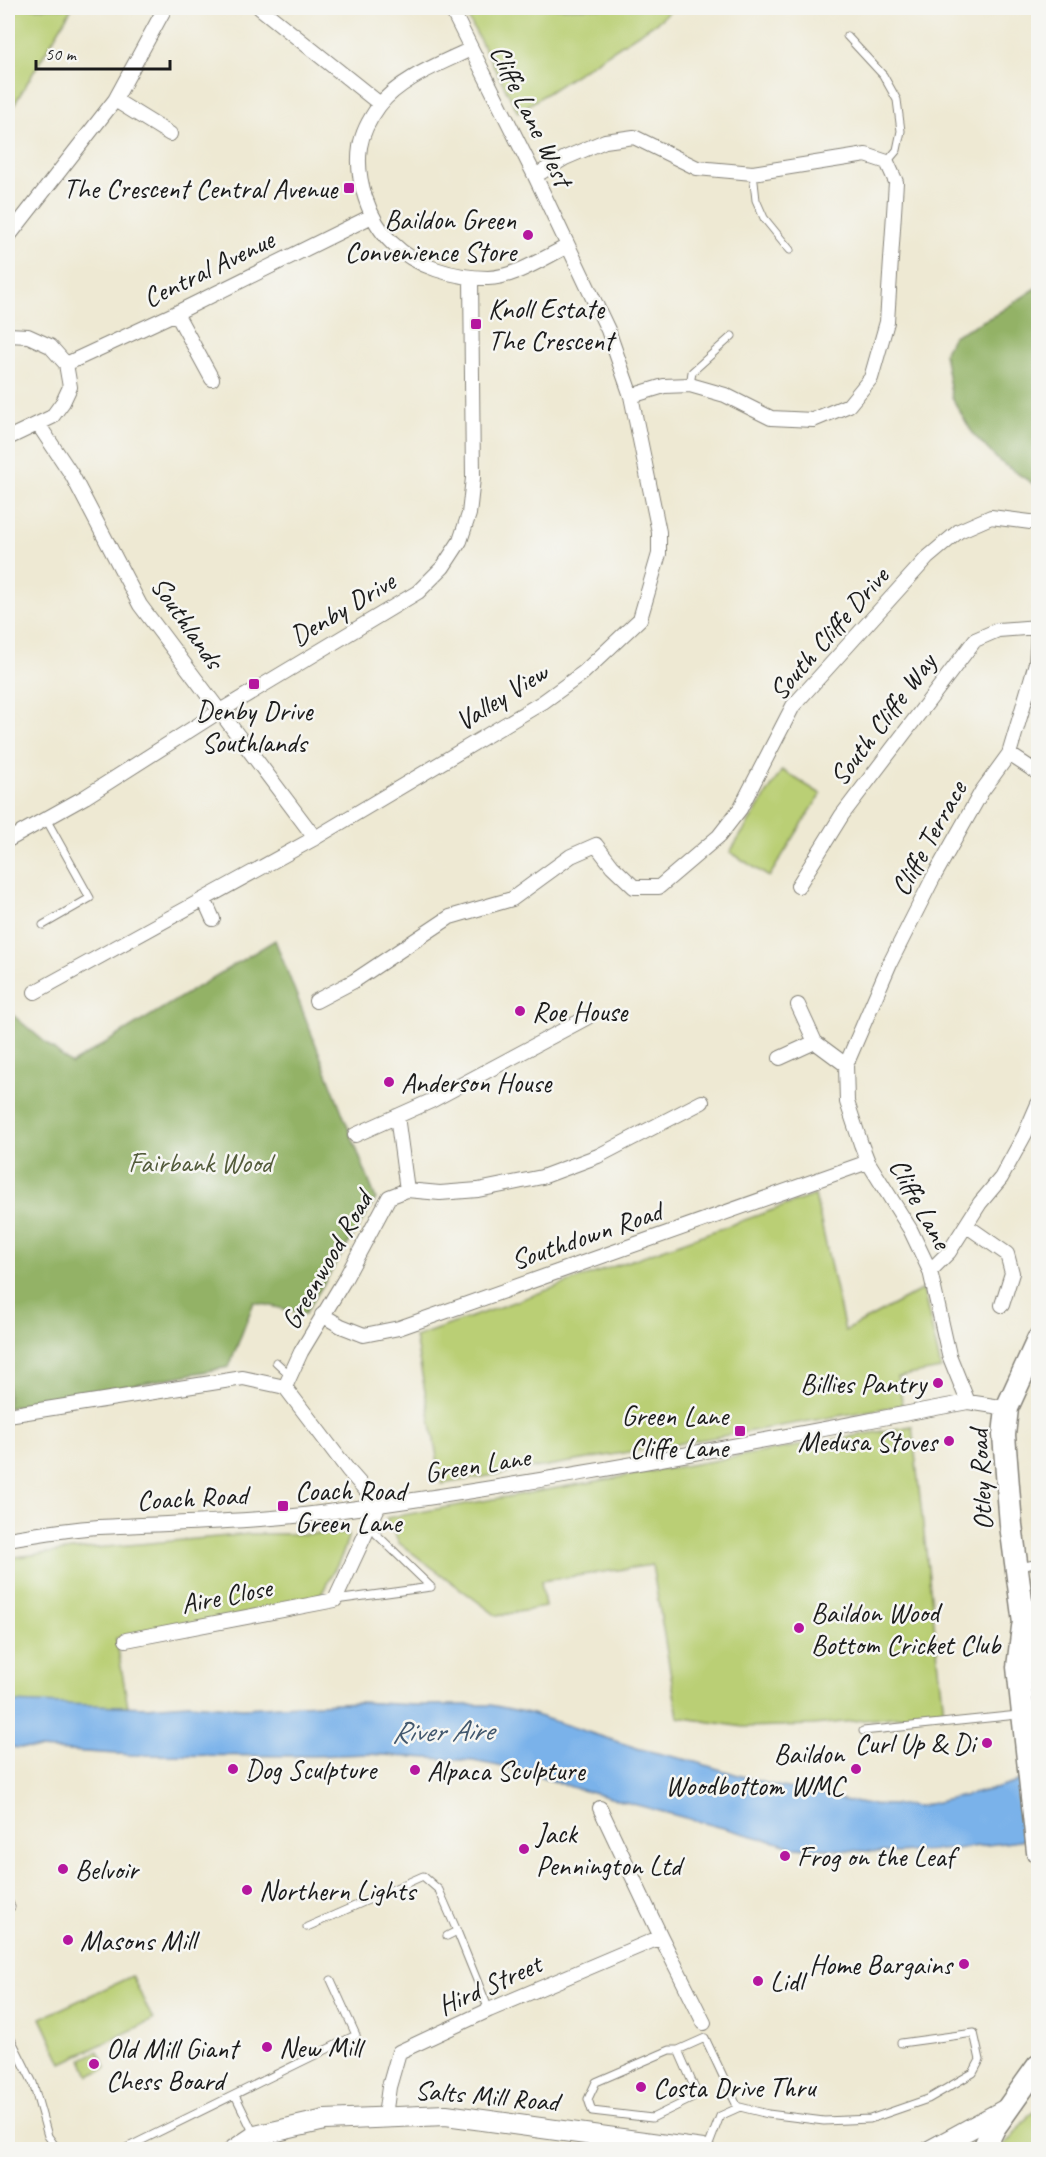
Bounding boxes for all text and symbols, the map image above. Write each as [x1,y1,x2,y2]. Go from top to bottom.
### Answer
scale bar [36,33,170,71]
street label: Cliffe Lane West [482,39,582,195]
text: 50 m [45,43,78,65]
place label: The Crescent Central Avenue [63,171,339,206]
marker: The Crescent Central Avenue [342,181,356,195]
place label: Baildon Green Convenience Store [345,202,518,269]
street label: Central Avenue [137,221,281,315]
marker: Baildon Green Convenience Store [521,228,535,242]
place label: Knoll Estate The Crescent [488,291,617,358]
marker: Knoll Estate The Crescent [469,317,483,331]
street label: South Cliffe Drive [761,558,897,707]
street label: Denby Drive [283,562,403,653]
street label: Southlands [143,569,233,677]
street label: South Cliffe Way [821,644,945,792]
street label: Valley View [449,653,556,738]
marker: Denby Drive Southlands [247,677,261,691]
place label: Denby Drive Southlands [196,693,314,760]
street label: Cliffe Terrace [883,773,975,902]
place label: Roe House [532,994,629,1029]
marker: Roe House [513,1004,527,1018]
place label: Anderson House [401,1065,553,1100]
marker: Anderson House [382,1075,396,1089]
park label: Fairbank Wood [128,1145,276,1180]
street label: Cliffe Lane [881,1152,961,1256]
street label: Greenwood Road [273,1182,382,1336]
street label: Southdown Road [506,1192,670,1278]
place label: Billies Pantry [800,1366,928,1401]
marker: Billies Pantry [931,1376,945,1390]
place label: Green Lane Cliffe Lane [622,1398,730,1465]
marker: Green Lane Cliffe Lane [733,1424,747,1438]
place label: Medusa Stoves [798,1424,939,1459]
street label: Otley Road [960,1425,1001,1531]
marker: Medusa Stoves [942,1434,956,1448]
street label: Green Lane [422,1439,534,1490]
place label: Coach Road Green Lane [295,1473,410,1540]
street label: Coach Road [136,1477,252,1518]
marker: Coach Road Green Lane [276,1499,290,1513]
street label: Aire Close [178,1569,276,1621]
place label: Baildon Wood Bottom Cricket Club [811,1595,1002,1662]
marker: Baildon Wood Bottom Cricket Club [792,1621,806,1635]
water label: River Aire [391,1711,497,1751]
place label: Curl Up & Di [855,1726,979,1761]
place label: Baildon Woodbottom WMC [665,1736,847,1803]
marker: Curl Up & Di [980,1736,994,1750]
place label: Dog Sculpture [245,1752,378,1787]
place label: Alpaca Sculpture [427,1753,586,1788]
marker: Dog Sculpture [226,1762,240,1776]
marker: Baildon Woodbottom WMC [849,1762,863,1776]
marker: Alpaca Sculpture [408,1763,422,1777]
place label: Jack Pennington Ltd [534,1816,685,1883]
place label: Frog on the Leaf [797,1839,960,1874]
marker: Jack Pennington Ltd [517,1842,531,1856]
marker: Frog on the Leaf [778,1849,792,1863]
place label: Belvoir [75,1852,140,1887]
marker: Belvoir [56,1862,70,1876]
place label: Northern Lights [259,1873,418,1908]
marker: Northern Lights [240,1883,254,1897]
place label: Masons Mill [80,1923,201,1958]
marker: Masons Mill [61,1933,75,1947]
street label: Hird Street [432,1945,549,2023]
place label: Home Bargains [809,1947,954,1982]
marker: Home Bargains [957,1957,971,1971]
place label: Lidl [770,1964,808,1999]
marker: Lidl [751,1974,765,1988]
place label: New Mill [279,2030,367,2065]
place label: Old Mill Giant Chess Board [106,2031,241,2098]
marker: New Mill [260,2040,274,2054]
marker: Old Mill Giant Chess Board [87,2057,101,2071]
place label: Costa Drive Thru [653,2070,817,2105]
street label: Salts Mill Road [414,2072,564,2120]
marker: Costa Drive Thru [634,2080,648,2094]

